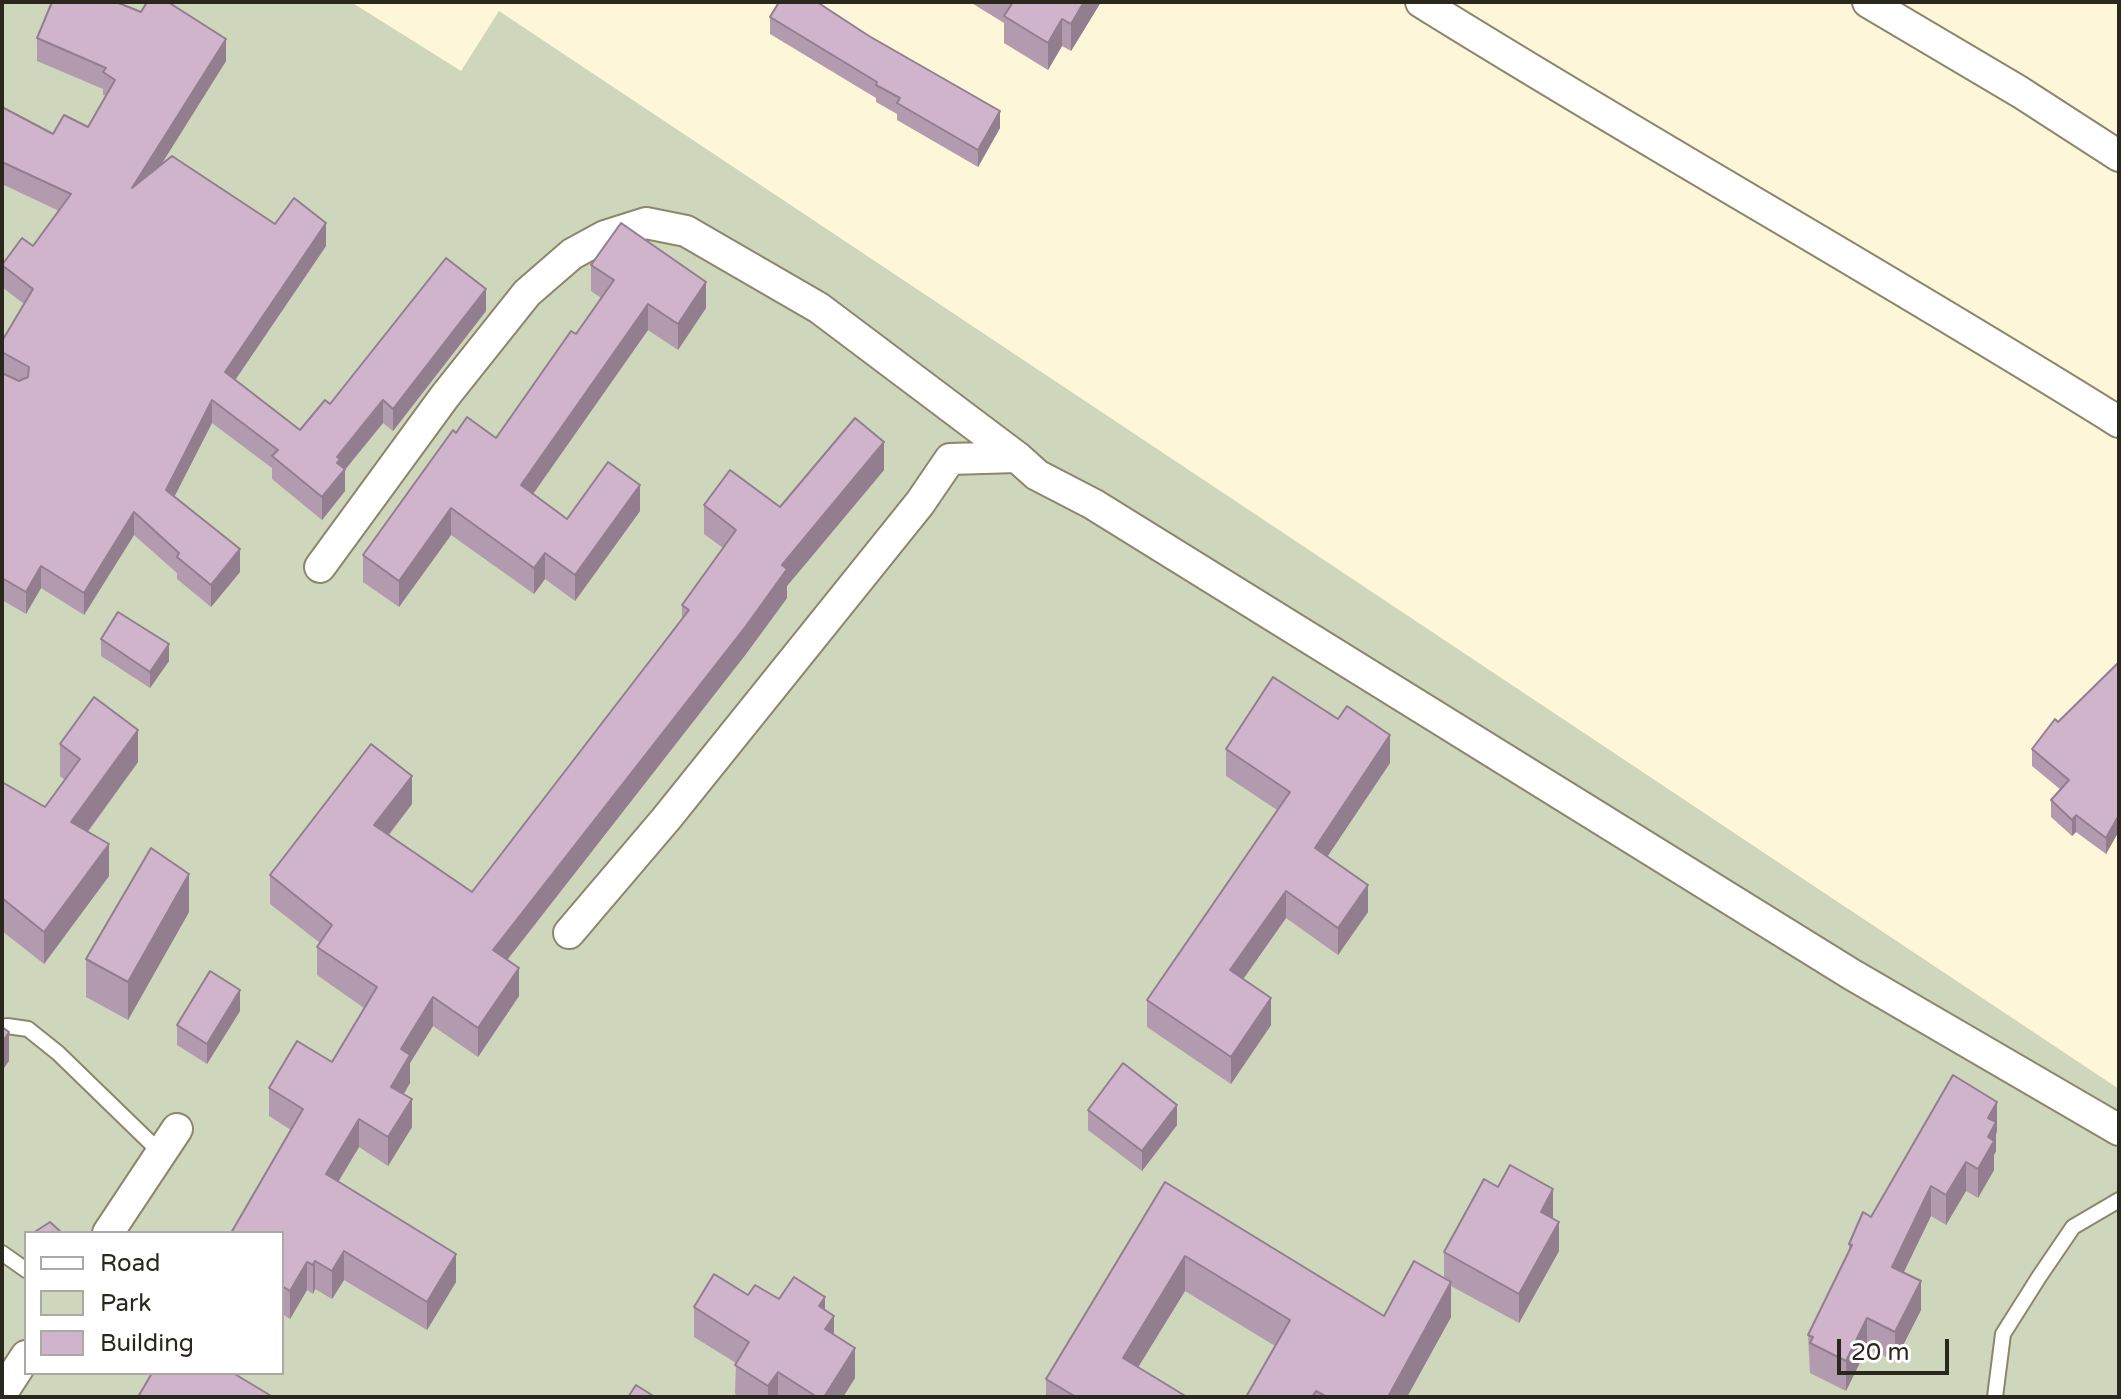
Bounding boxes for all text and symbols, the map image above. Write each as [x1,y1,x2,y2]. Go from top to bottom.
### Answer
legend [24,1231,284,1375]
text: Road [100,1249,160,1278]
text: Park [100,1289,151,1318]
scale bar [1841,1323,1953,1373]
text: Building [100,1329,194,1358]
text: 20 m [1851,1338,1909,1367]

